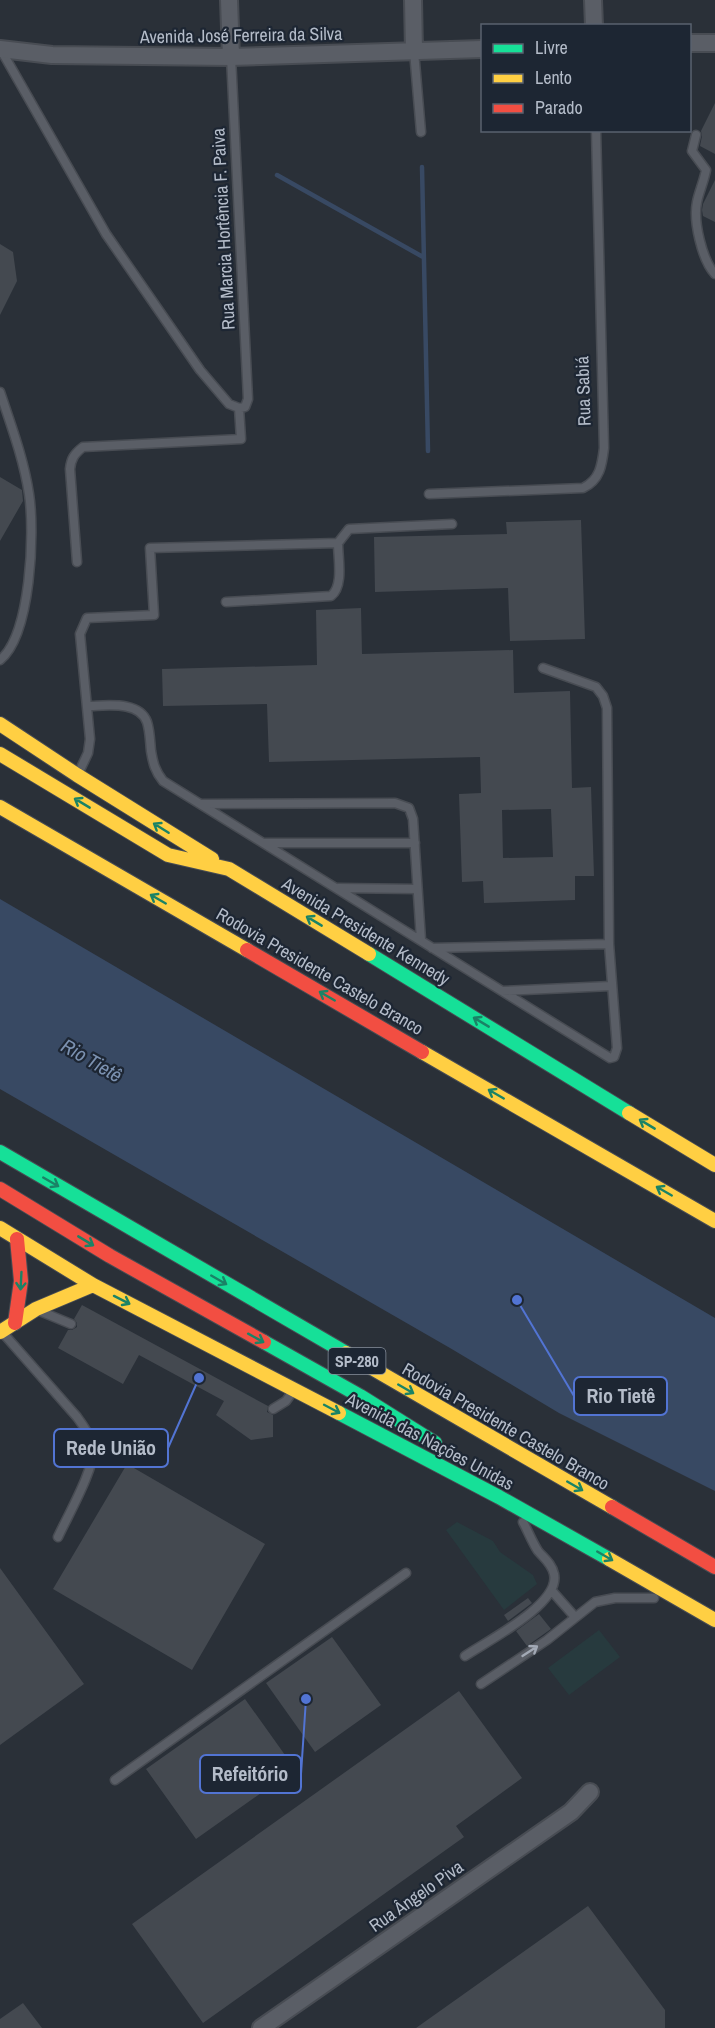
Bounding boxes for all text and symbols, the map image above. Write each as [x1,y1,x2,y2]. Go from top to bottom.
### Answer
street label: Avenida José Ferreira da Silva [139,21,342,49]
legend [481,24,691,132]
text: Livre [535,35,568,60]
text: Lento [535,65,572,90]
text: Parado [535,95,583,120]
street label: Rua Marcia Hortência F. Paiva [205,128,241,330]
street label: Rua Sabiá [569,356,597,426]
one-way arrow [74,797,91,809]
one-way arrow [153,822,170,834]
street label: Avenida Presidente Kennedy [277,870,455,991]
one-way arrow [150,892,167,904]
street label: Rodovia Presidente Castelo Branco [212,901,428,1041]
one-way arrow [306,914,323,926]
one-way arrow [319,990,336,1002]
one-way arrow [473,1016,490,1028]
water label: Rio Tietê [57,1032,127,1088]
one-way arrow [487,1087,504,1099]
one-way arrow [639,1117,656,1129]
one-way arrow [41,1177,59,1188]
one-way arrow [656,1185,673,1197]
one-way arrow [77,1236,94,1248]
one-way arrow [16,1270,27,1290]
one-way arrow [210,1274,227,1286]
one-way arrow [112,1295,130,1306]
one-way arrow [247,1332,264,1344]
road number: SP-280 [328,1348,386,1374]
street label: Rodovia Presidente Castelo Branco [398,1356,614,1496]
callout: Rio Tietê [574,1377,667,1415]
text: Rio Tietê [587,1382,655,1409]
one-way arrow [396,1384,414,1395]
street label: Avenida das Nações Unidas [341,1386,518,1496]
one-way arrow [323,1404,341,1416]
callout: Rede União [54,1429,168,1467]
text: Rede União [66,1434,156,1461]
one-way arrow [565,1481,583,1492]
one-way arrow [596,1551,613,1563]
one-way arrow [521,1645,538,1657]
callout: Refeitório [200,1755,301,1793]
text: Refeitório [212,1760,288,1787]
street label: Rua Ângelo Piva [364,1854,468,1938]

